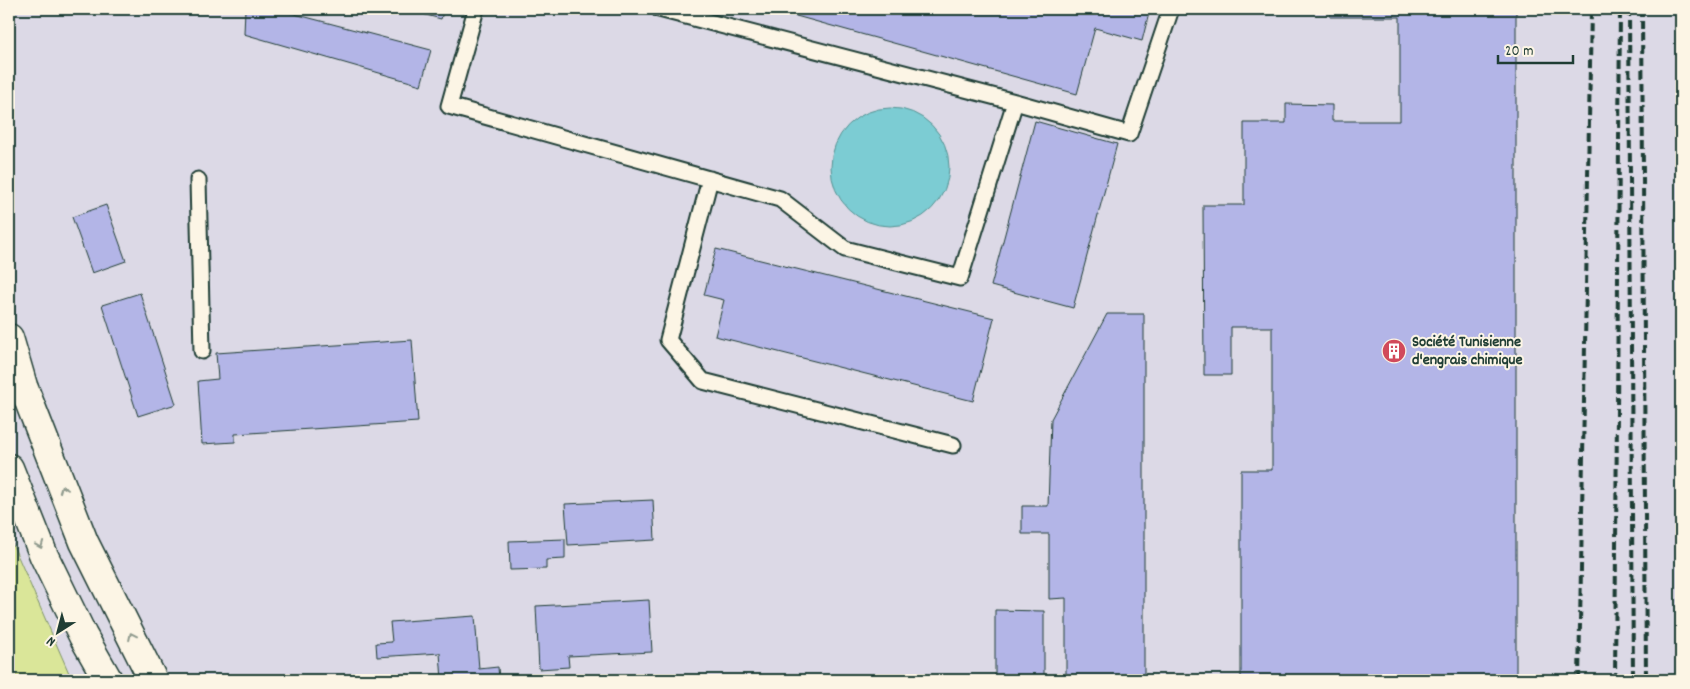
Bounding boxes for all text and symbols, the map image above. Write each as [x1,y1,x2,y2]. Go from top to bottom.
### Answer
scale bar [1498,32,1572,64]
text: 20 m [1505,41,1533,63]
place label: Société Tunisienne d'engrais chimique [1412,331,1523,372]
building icon: Société Tunisienne d'engrais chimique [1381,338,1407,364]
one-way arrow [59,485,70,494]
one-way arrow [34,540,44,549]
north arrow [32,606,82,656]
text: N [43,631,60,651]
one-way arrow [128,632,138,641]

